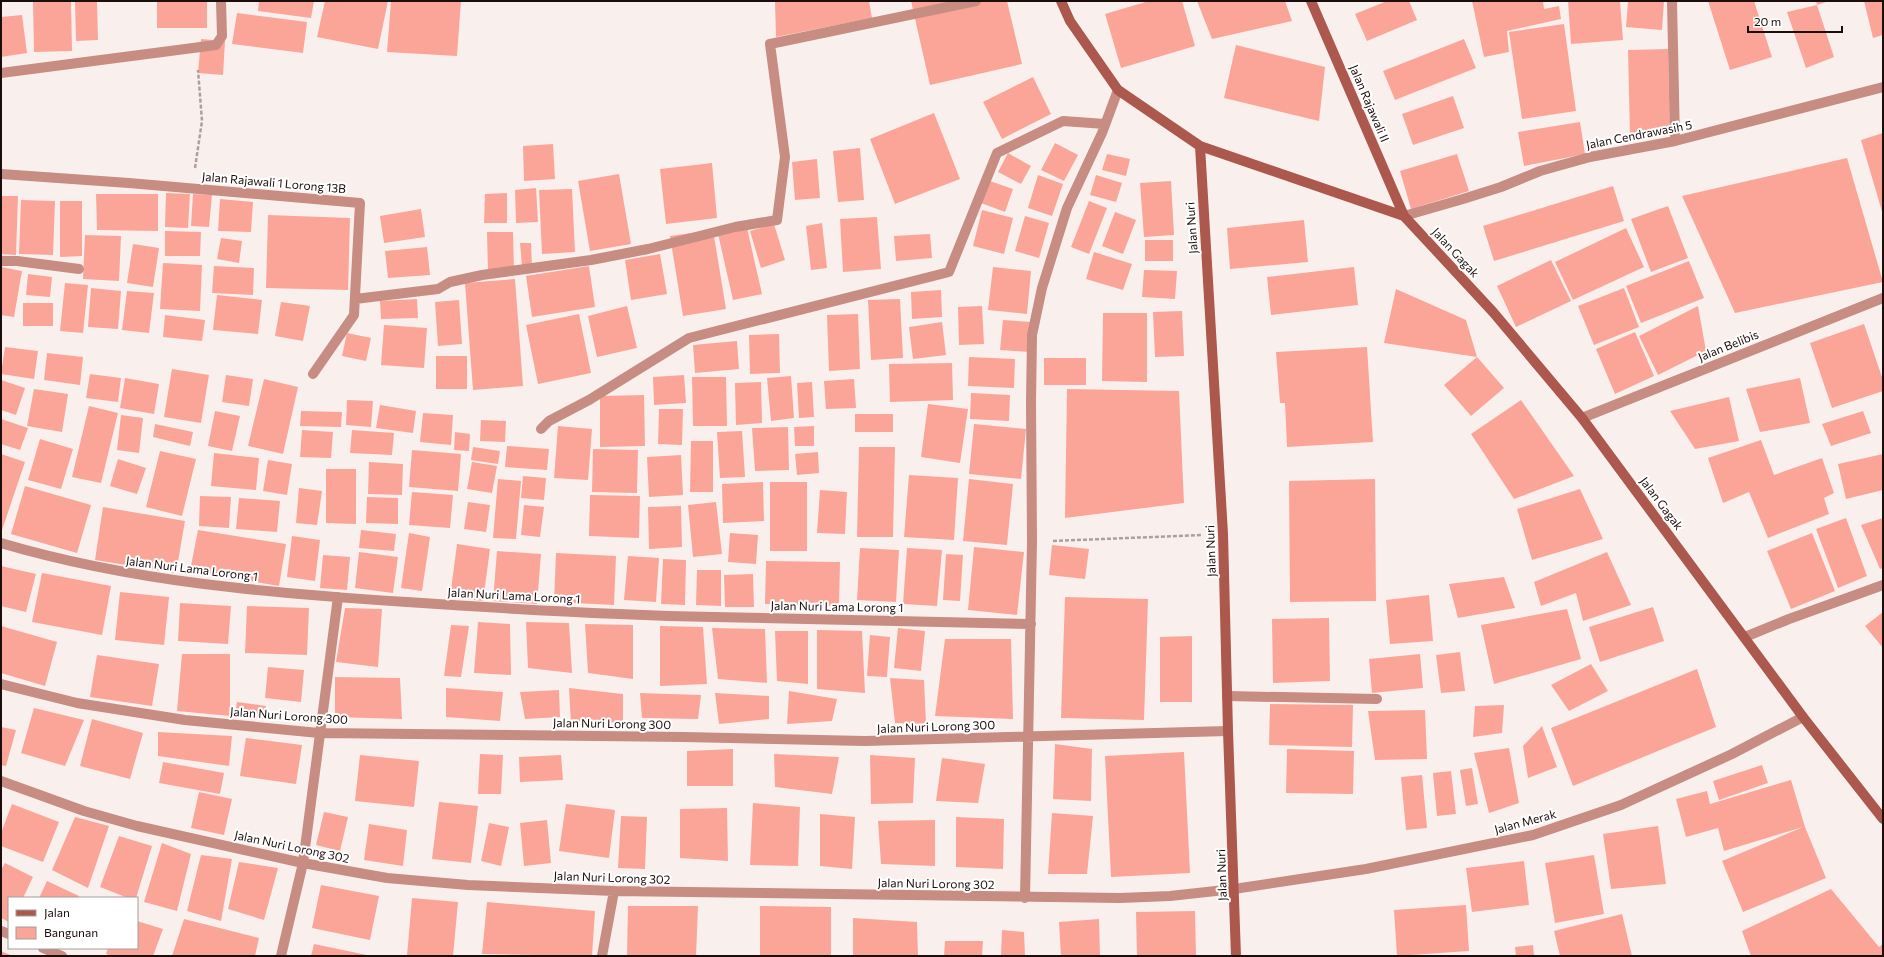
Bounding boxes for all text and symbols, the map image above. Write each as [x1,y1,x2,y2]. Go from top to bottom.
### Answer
scale bar [1748,8,1842,34]
text: 20 m [1754,14,1781,28]
street label: Jalan Rajawali II [1346,62,1393,144]
street label: Jalan Cendrawasih 5 [1585,117,1694,152]
street label: Jalan Rajawali 1 Lorong 13B [201,169,347,196]
street label: Jalan Nuri [1182,202,1201,254]
street label: Jalan Gagak [1429,224,1483,281]
street label: Jalan Belibis [1696,326,1761,364]
street label: Jalan Gagak [1637,474,1687,533]
street label: Jalan Nuri [1202,525,1219,577]
street label: Jalan Nuri Lama Lorong 1 [125,553,259,584]
street label: Jalan Nuri Lama Lorong 1 [447,585,581,606]
street label: Jalan Nuri Lama Lorong 1 [770,598,904,615]
street label: Jalan Nuri Lorong 300 [229,704,349,727]
street label: Jalan Nuri Lorong 300 [553,715,671,732]
street label: Jalan Nuri Lorong 300 [877,717,995,736]
street label: Jalan Merak [1493,806,1558,837]
street label: Jalan Nuri Lorong 302 [233,827,351,866]
street label: Jalan Nuri [1213,849,1230,901]
street label: Jalan Nuri Lorong 302 [553,868,671,887]
street label: Jalan Nuri Lorong 302 [877,875,995,892]
legend [8,897,138,949]
text: Jalan [44,905,70,920]
text: Bangunan [44,925,98,939]

